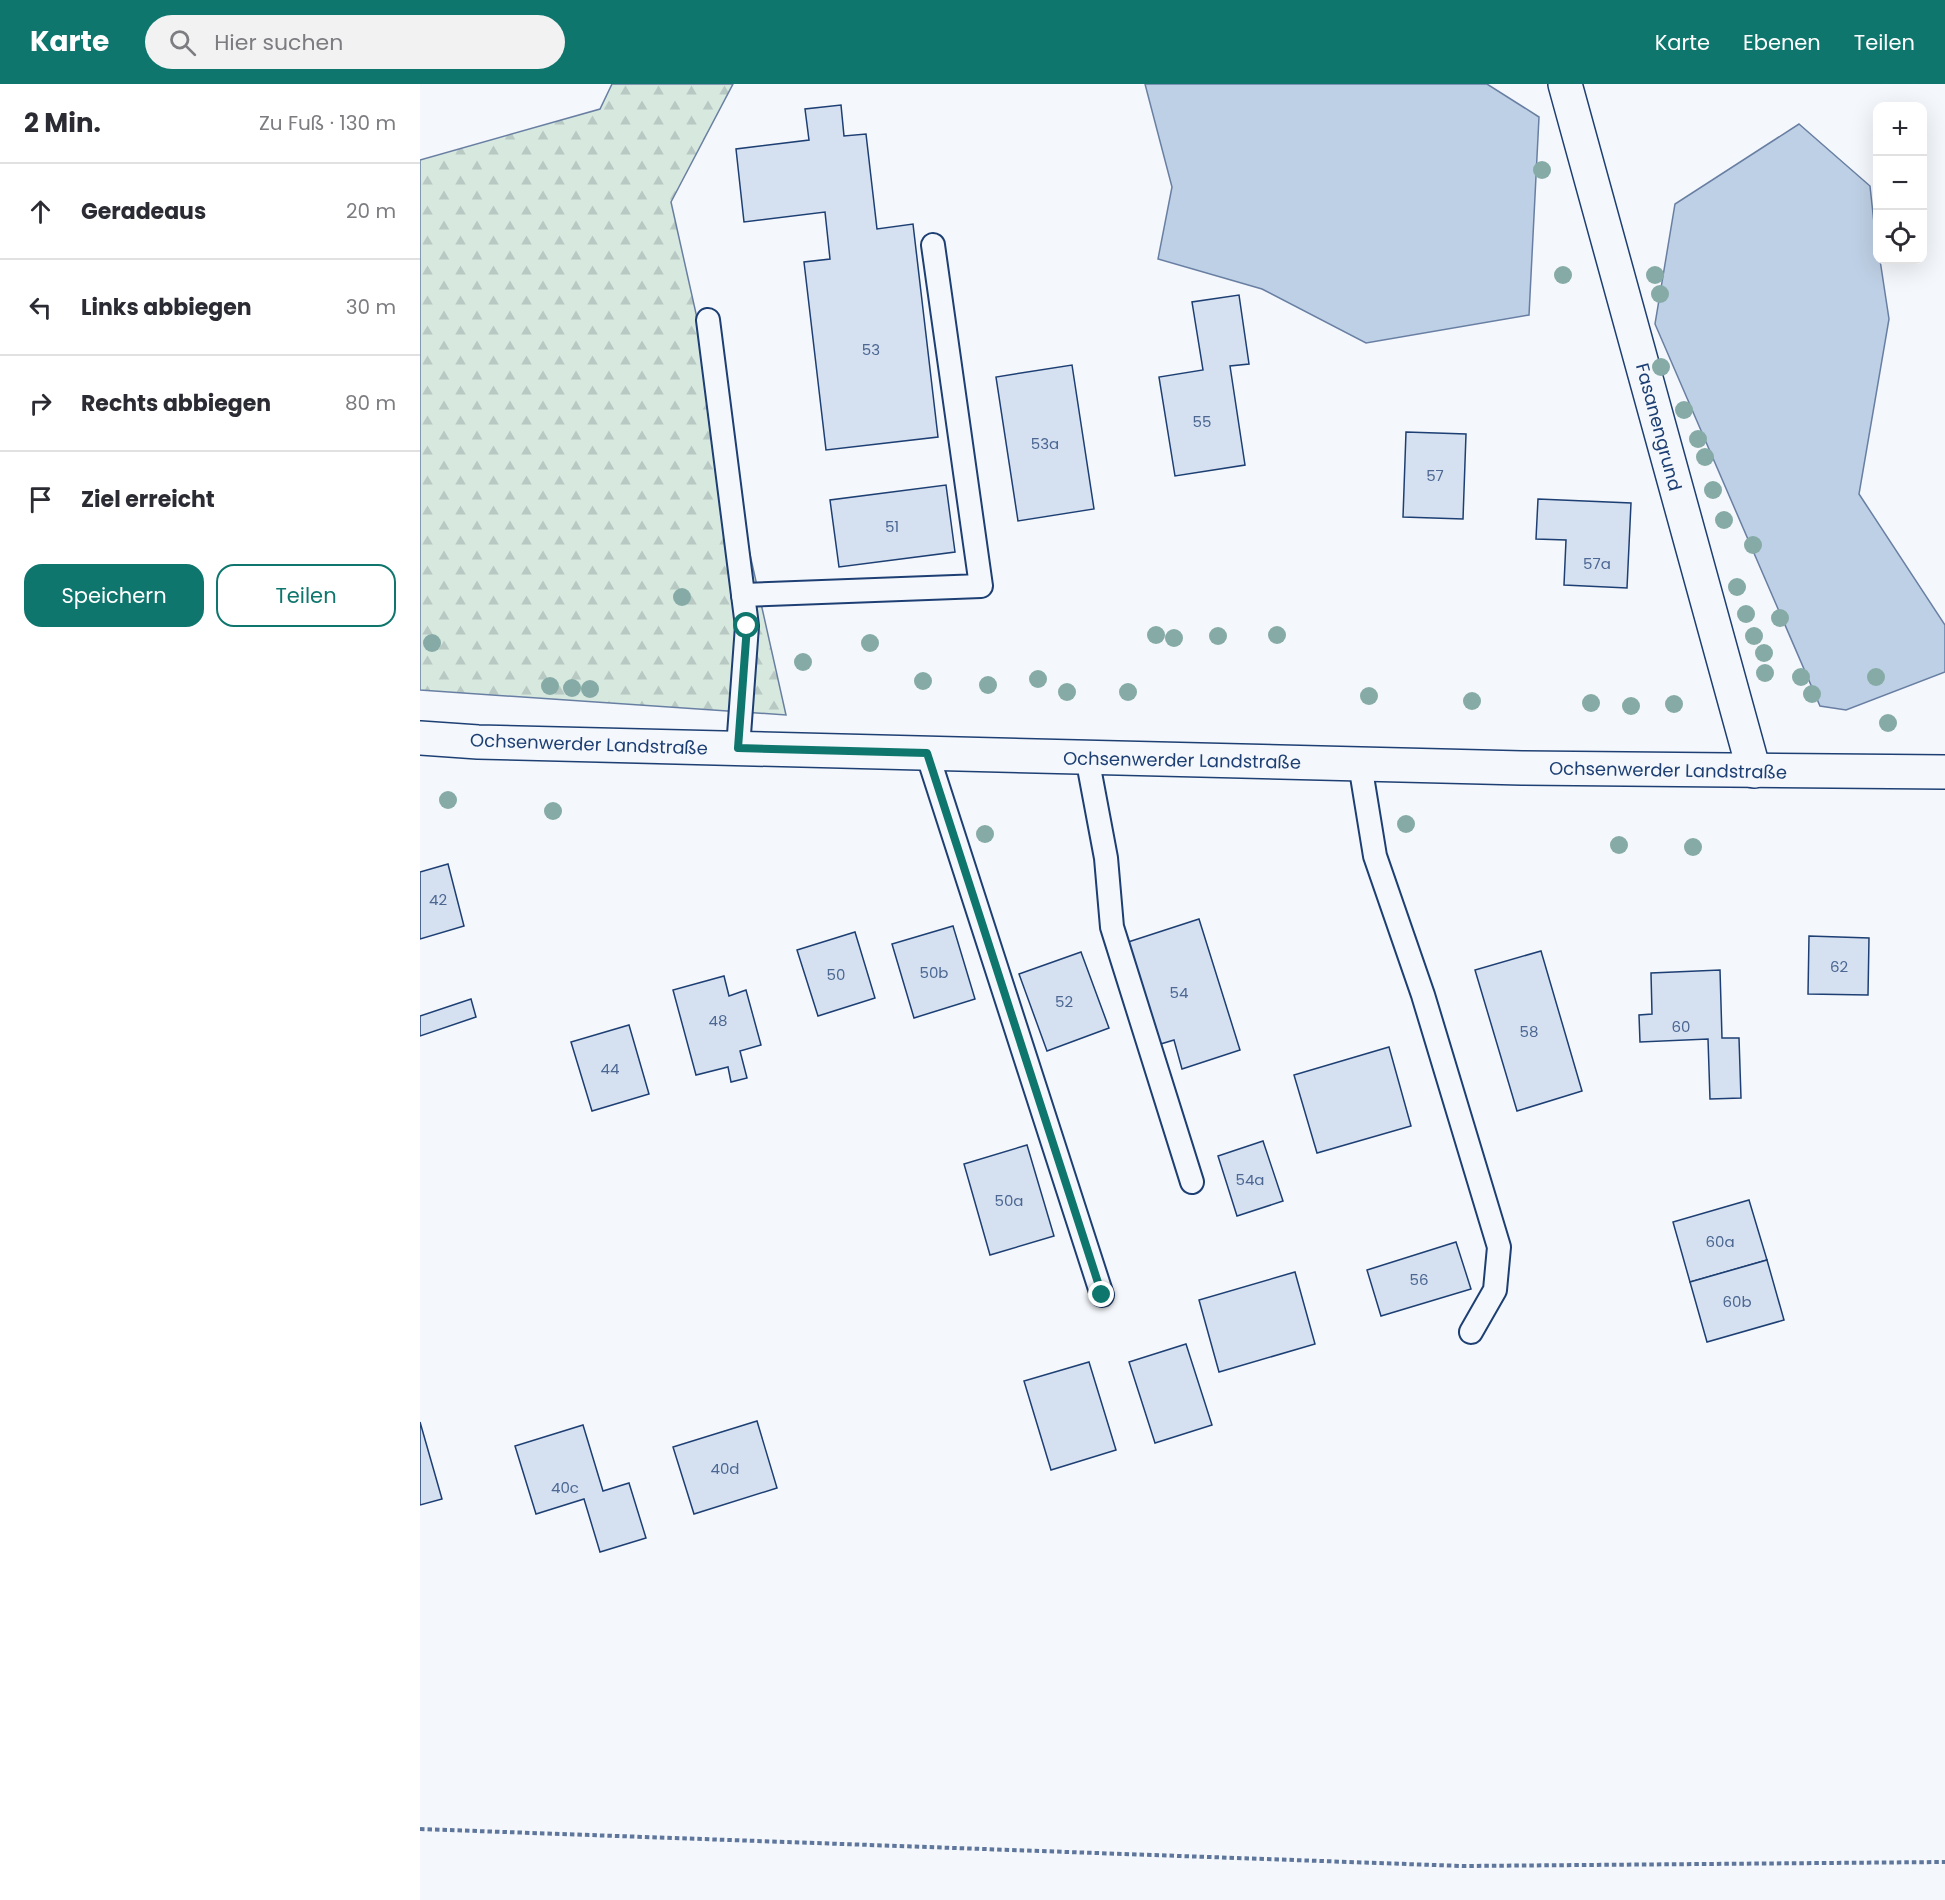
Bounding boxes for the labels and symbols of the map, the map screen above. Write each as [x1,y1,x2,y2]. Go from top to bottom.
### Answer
house number: 53 [862,339,880,360]
street label: Fasanengrund [1630,360,1688,494]
house number: 55 [1193,411,1211,432]
house number: 53a [1031,433,1059,454]
house number: 57 [1426,465,1444,486]
house number: 51 [885,516,899,537]
house number: 57a [1583,553,1611,574]
route start [733,612,759,638]
street label: Ochsenwerder Landstraße [470,727,708,761]
street label: Ochsenwerder Landstraße [1063,745,1301,775]
street label: Ochsenwerder Landstraße [1549,755,1787,785]
house number: 42 [429,889,447,910]
house number: 62 [1830,956,1848,977]
house number: 50b [920,962,948,983]
house number: 50 [827,964,845,985]
house number: 54 [1170,982,1188,1003]
house number: 52 [1055,991,1073,1012]
house number: 48 [709,1010,727,1031]
house number: 60 [1672,1016,1690,1037]
house number: 58 [1520,1021,1538,1042]
house number: 44 [601,1058,619,1079]
house number: 54a [1236,1169,1265,1190]
house number: 50a [995,1190,1023,1211]
house number: 60a [1705,1231,1735,1252]
house number: 56 [1410,1269,1428,1290]
route end [1088,1281,1114,1307]
house number: 60b [1722,1291,1752,1312]
house number: 40d [711,1458,740,1479]
house number: 40c [551,1477,579,1498]

